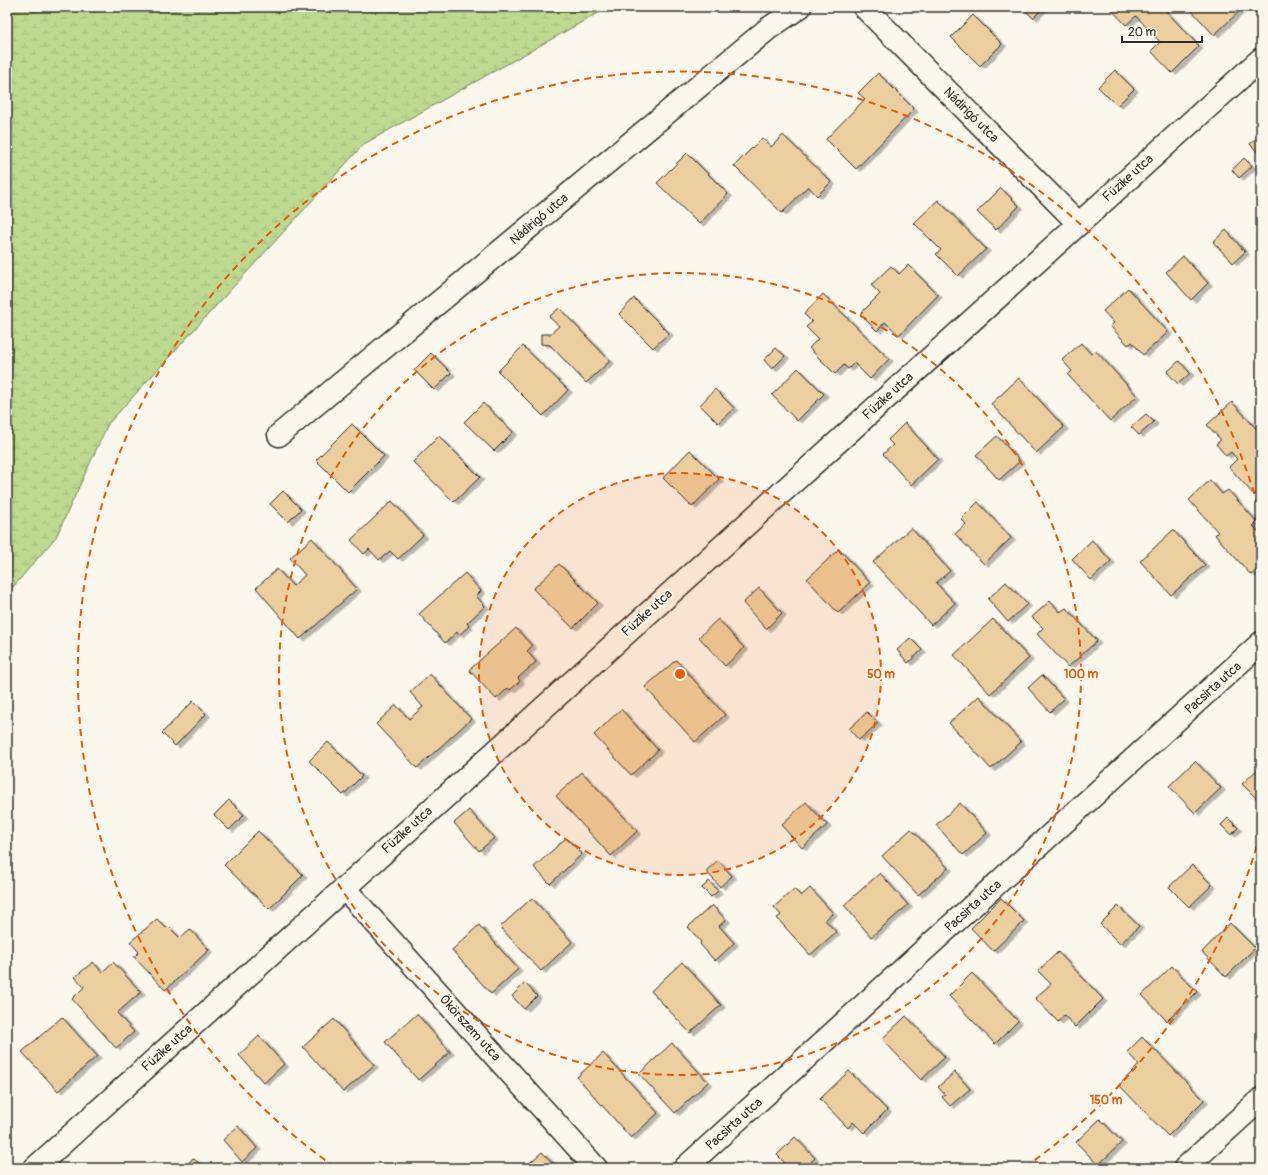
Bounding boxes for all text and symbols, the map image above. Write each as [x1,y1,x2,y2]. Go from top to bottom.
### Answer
scale bar [1122,18,1202,44]
text: 20 m [1128,25,1157,40]
street label: Nádirigó utca [940,84,1002,146]
street label: Füzike utca [1099,151,1157,205]
street label: Nádirigó utca [507,190,571,248]
street label: Füzike utca [859,369,917,423]
street label: Füzike utca [618,586,676,640]
street label: Pacsirta utca [1181,658,1245,718]
centre of rings [673,667,687,681]
text: 50 m [867,667,895,682]
text: 100 m [1064,667,1099,682]
street label: Füzike utca [378,803,436,857]
street label: Pacsirta utca [941,876,1005,936]
street label: Ökörszem utca [436,992,504,1064]
street label: Füzike utca [138,1021,196,1075]
text: 150 m [1090,1093,1123,1108]
street label: Pacsirta utca [702,1094,766,1154]

